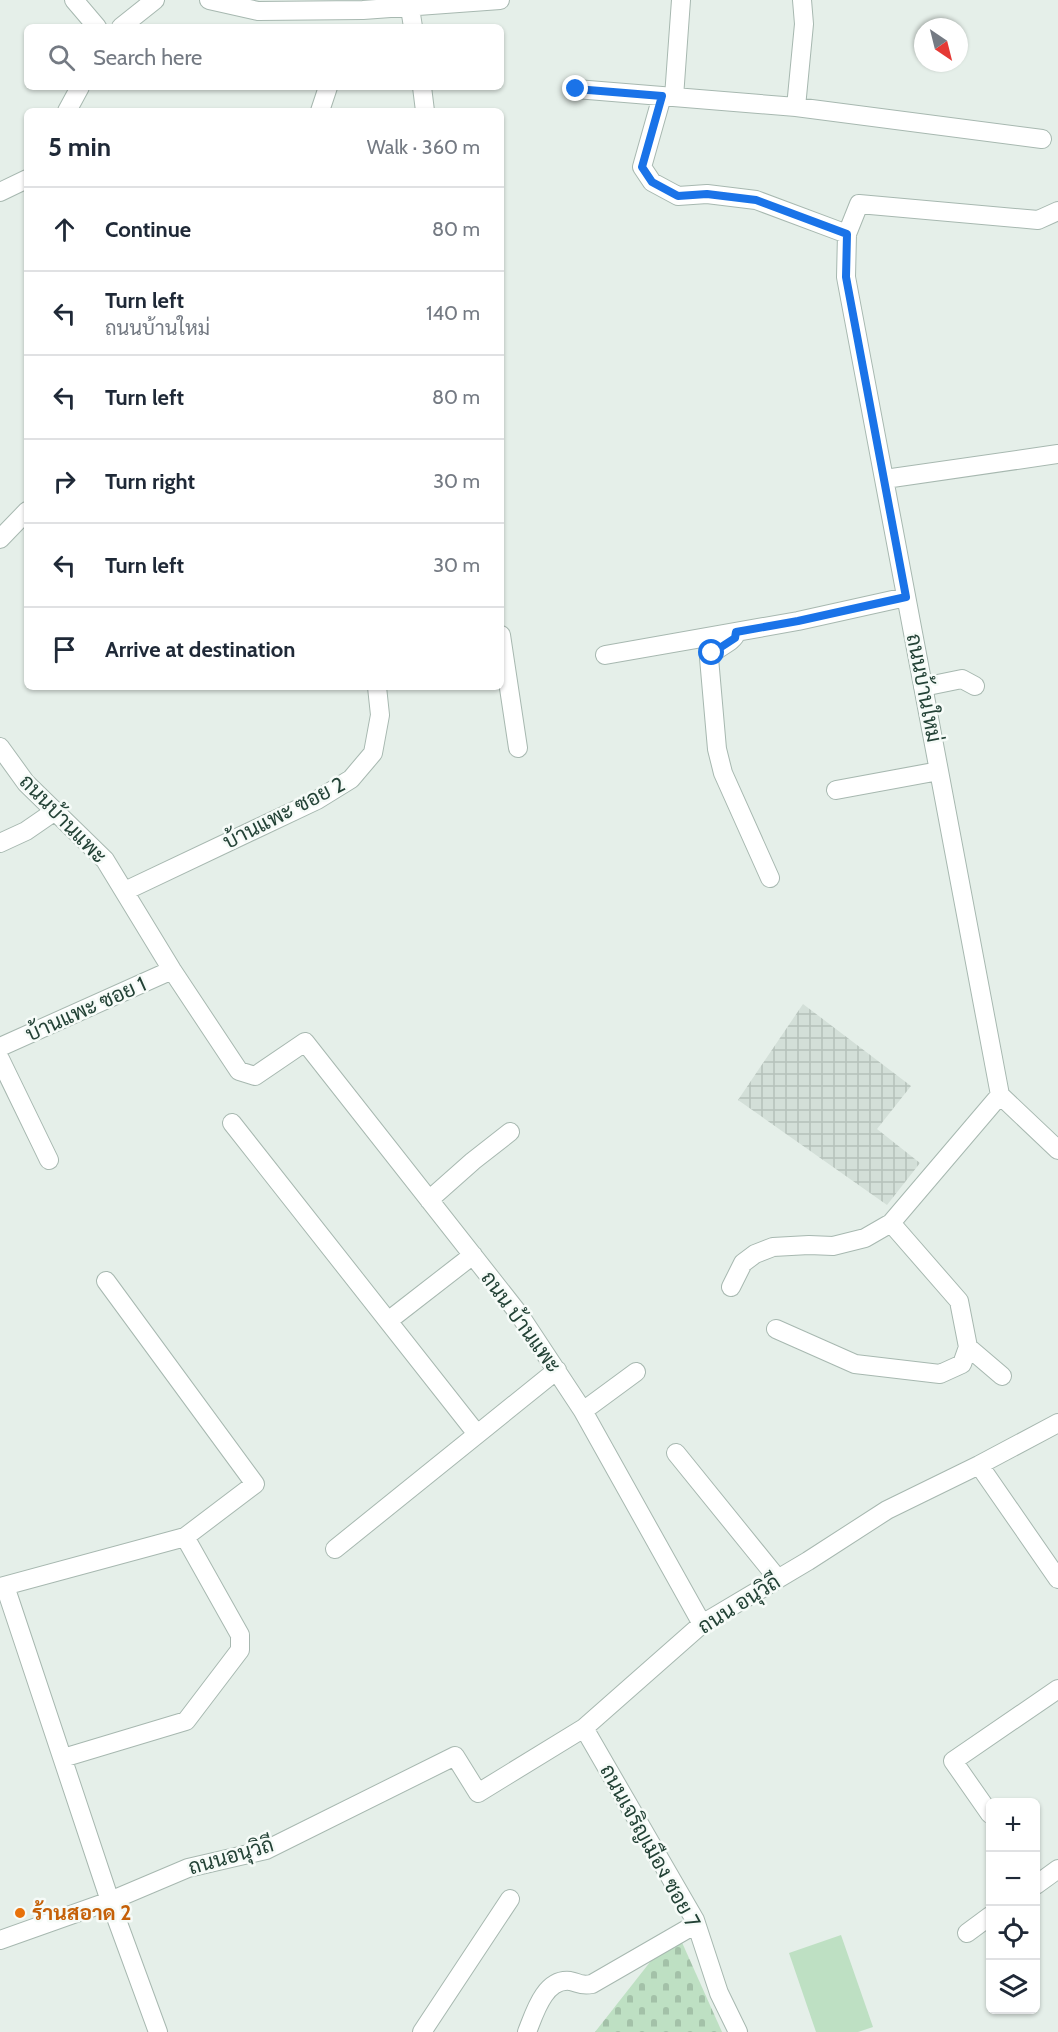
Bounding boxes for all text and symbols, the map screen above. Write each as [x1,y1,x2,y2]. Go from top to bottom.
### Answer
north arrow [914,18,968,72]
search box [24,24,504,90]
icon: search [45,41,78,74]
text: Search here [93,44,202,71]
route end [562,75,588,101]
text: 5 min [48,131,111,163]
text: Walk · 360 m [367,135,480,159]
icon: ahead [48,213,81,246]
text: Continue [105,216,191,243]
text: 80 m [432,217,480,241]
text: Turn left [105,287,184,314]
icon: left [48,297,81,330]
text: 140 m [426,301,480,325]
text: ถนนบ้านใหม่ [105,316,210,340]
icon: left [48,381,81,414]
text: Turn left [105,384,184,411]
text: 80 m [432,385,480,409]
icon: right [48,465,81,498]
text: Turn right [105,468,195,495]
text: 30 m [433,469,480,493]
icon: left [48,549,81,582]
text: Turn left [105,552,184,579]
text: 30 m [433,553,480,577]
street label: ถนนบ้านใหม่ [902,631,947,744]
icon: arrive [48,633,81,666]
text: Arrive at destination [105,636,295,663]
route start [698,639,724,665]
street label: ถนนบ้านแพะ [15,769,112,869]
street label: บ้านแพะ ซอย 2 [219,771,349,854]
street label: บ้านแพะ ซอย 1 [22,971,150,1046]
street label: ถนน บ้านแพะ [476,1266,567,1377]
street label: ถนน อนุวิถี [693,1569,786,1640]
street label: ถนนเจริญเมือง ซอย 7 [595,1759,707,1932]
map controls [986,1798,1040,2014]
button: + [986,1798,1040,1852]
street label: ถนนอนุวิถี [185,1831,277,1882]
button: − [986,1852,1040,1906]
place label: ร้านสอาด 2 [32,1900,131,1925]
marker: ร้านสอาด 2 [13,1906,27,1920]
button: locate [986,1906,1040,1960]
button: layers [986,1960,1040,2014]

